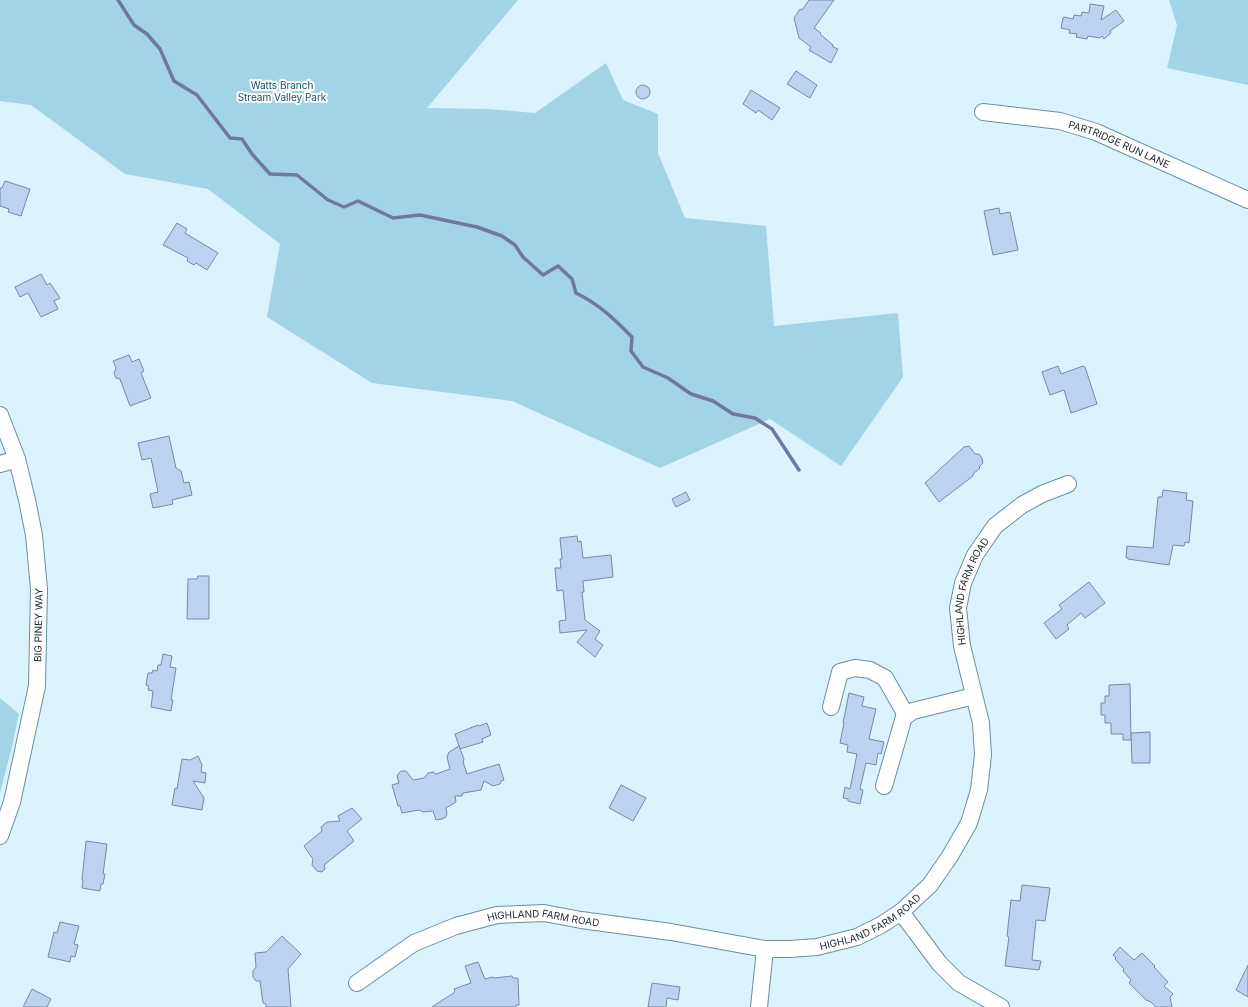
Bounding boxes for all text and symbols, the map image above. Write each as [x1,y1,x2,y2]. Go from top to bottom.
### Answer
park label: Watts Branch Stream Valley Park [238,79,327,103]
street label: PARTRIDGE RUN LANE [1067,118,1172,170]
street label: HIGHLAND FARM ROAD [952,535,991,646]
street label: BIG PINEY WAY [31,588,45,662]
street label: HIGHLAND FARM ROAD [818,891,923,952]
street label: HIGHLAND FARM ROAD [486,907,600,928]

